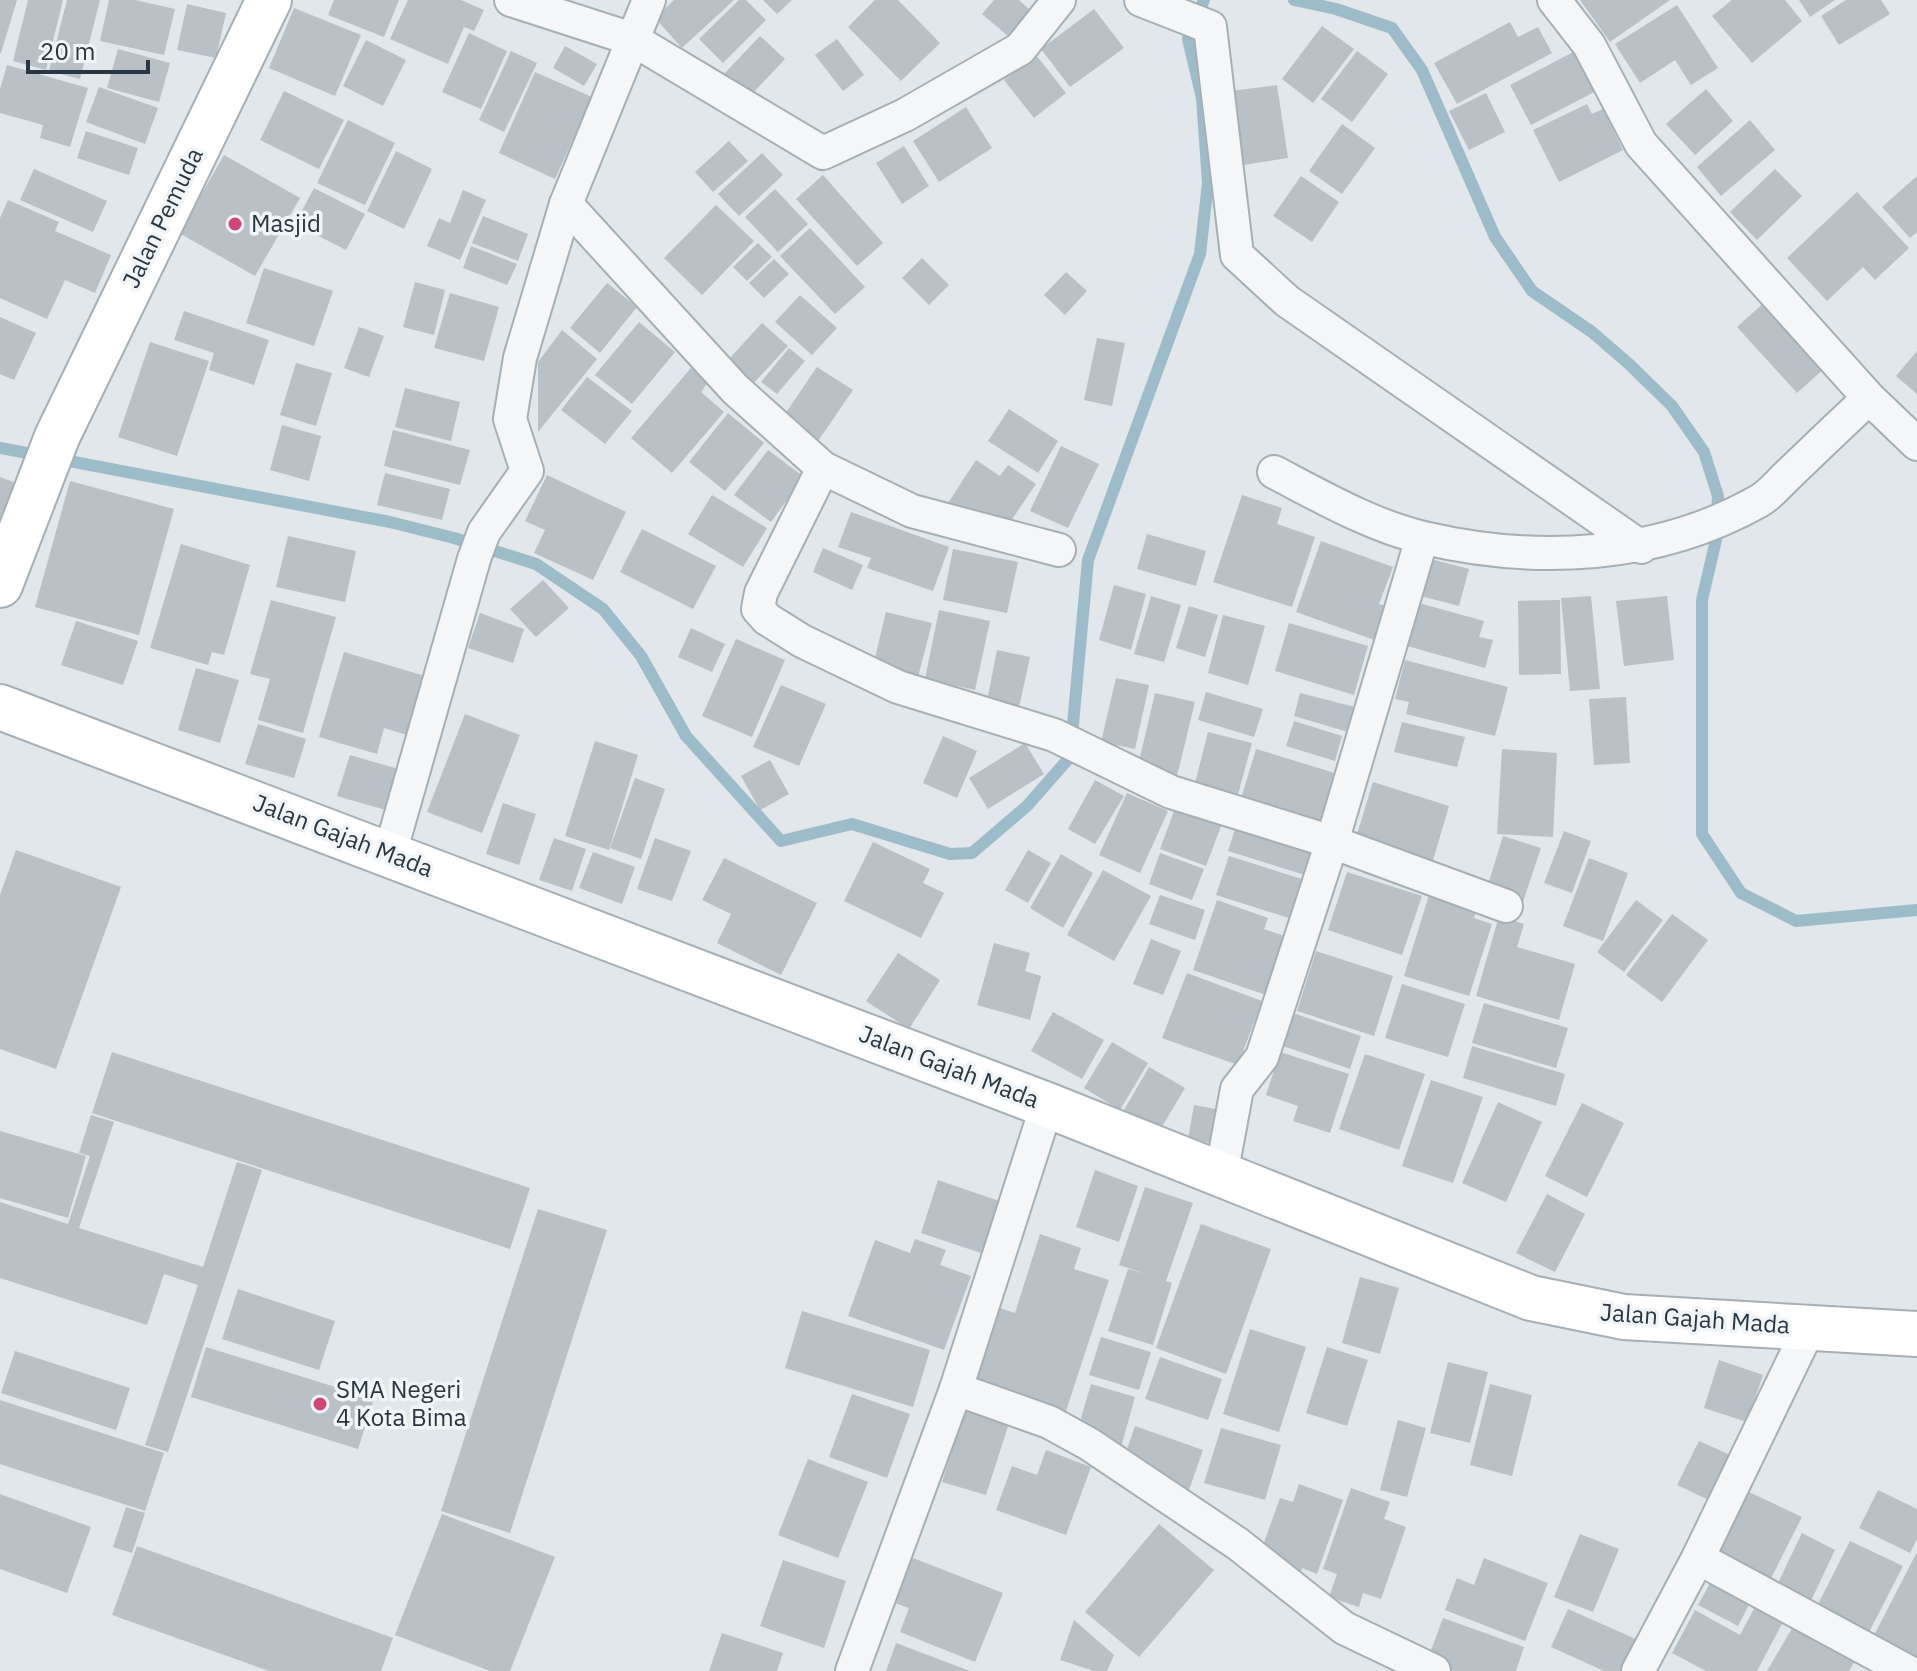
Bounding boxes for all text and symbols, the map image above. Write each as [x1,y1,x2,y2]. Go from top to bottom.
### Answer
scale bar [28,24,148,74]
text: 20 m [40,35,95,67]
street label: Jalan Pemuda [114,142,210,293]
place label: Masjid [251,207,321,239]
marker: Masjid [226,215,244,233]
street label: Jalan Gajah Mada [249,786,438,884]
street label: Jalan Gajah Mada [855,1017,1044,1115]
street label: Jalan Gajah Mada [1599,1295,1791,1341]
place label: SMA Negeri 4 Kota Bima [336,1373,467,1433]
marker: SMA Negeri 4 Kota Bima [311,1395,329,1413]

